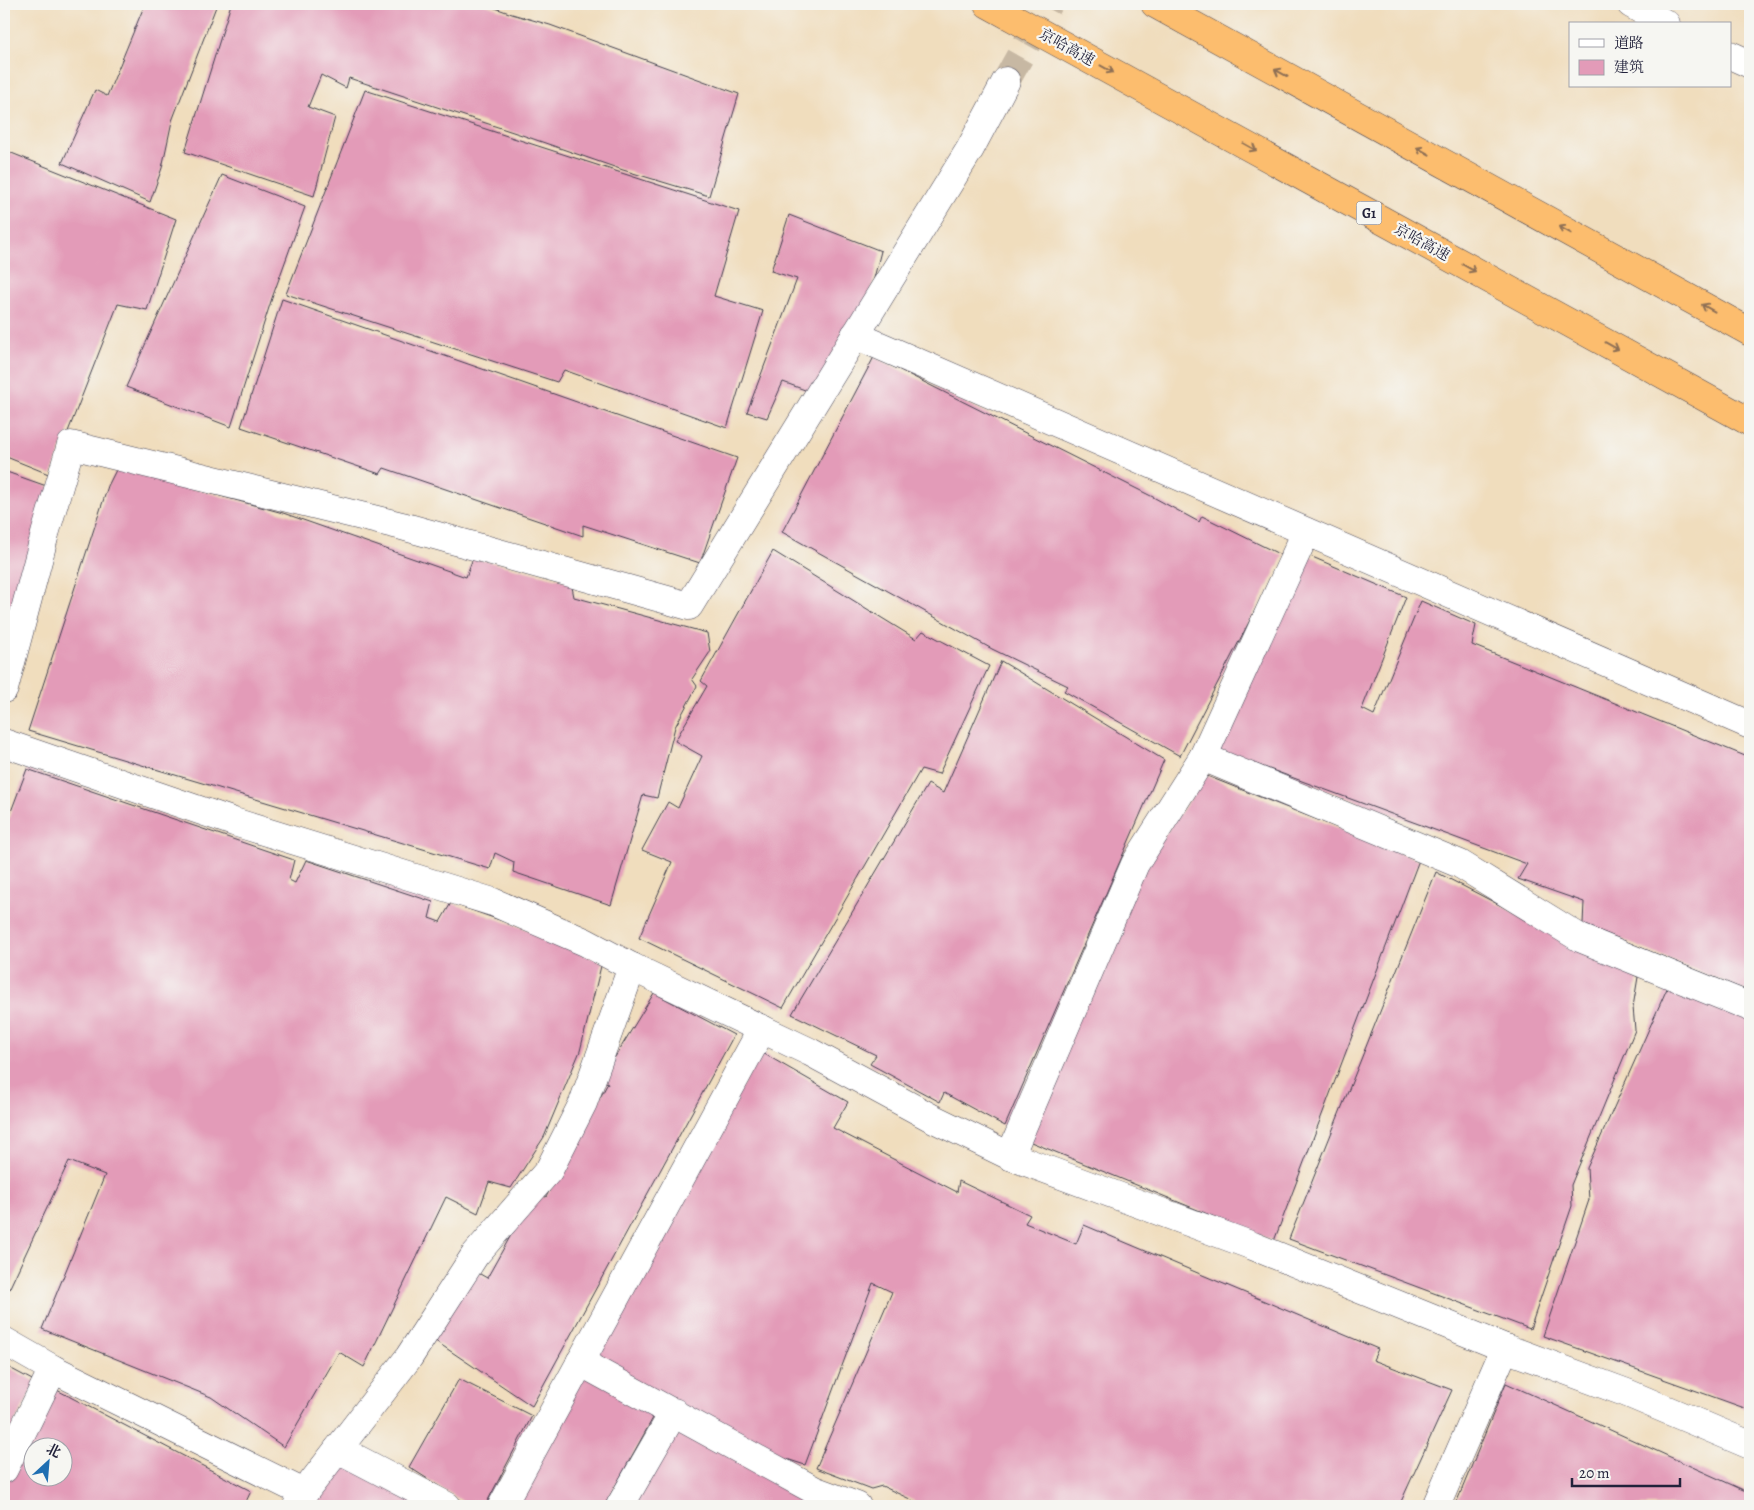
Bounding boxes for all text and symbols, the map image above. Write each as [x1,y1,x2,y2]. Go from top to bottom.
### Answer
legend [1569,22,1732,88]
street label: 京哈高速 [1036,24,1098,70]
text: 道路 [1614,33,1644,53]
text: 建筑 [1614,57,1644,77]
one-way arrow [1100,64,1115,74]
one-way arrow [1273,68,1288,78]
one-way arrow [1242,143,1257,153]
one-way arrow [1416,146,1431,156]
road number: G1 [1356,202,1382,224]
street label: 京哈高速 [1391,219,1453,265]
one-way arrow [1558,225,1573,235]
one-way arrow [1461,263,1476,273]
one-way arrow [1701,303,1715,313]
one-way arrow [1604,341,1619,351]
north arrow [22,1438,72,1488]
text: 北 [43,1439,64,1462]
scale bar [1572,1455,1679,1487]
text: 20 m [1579,1463,1610,1483]

